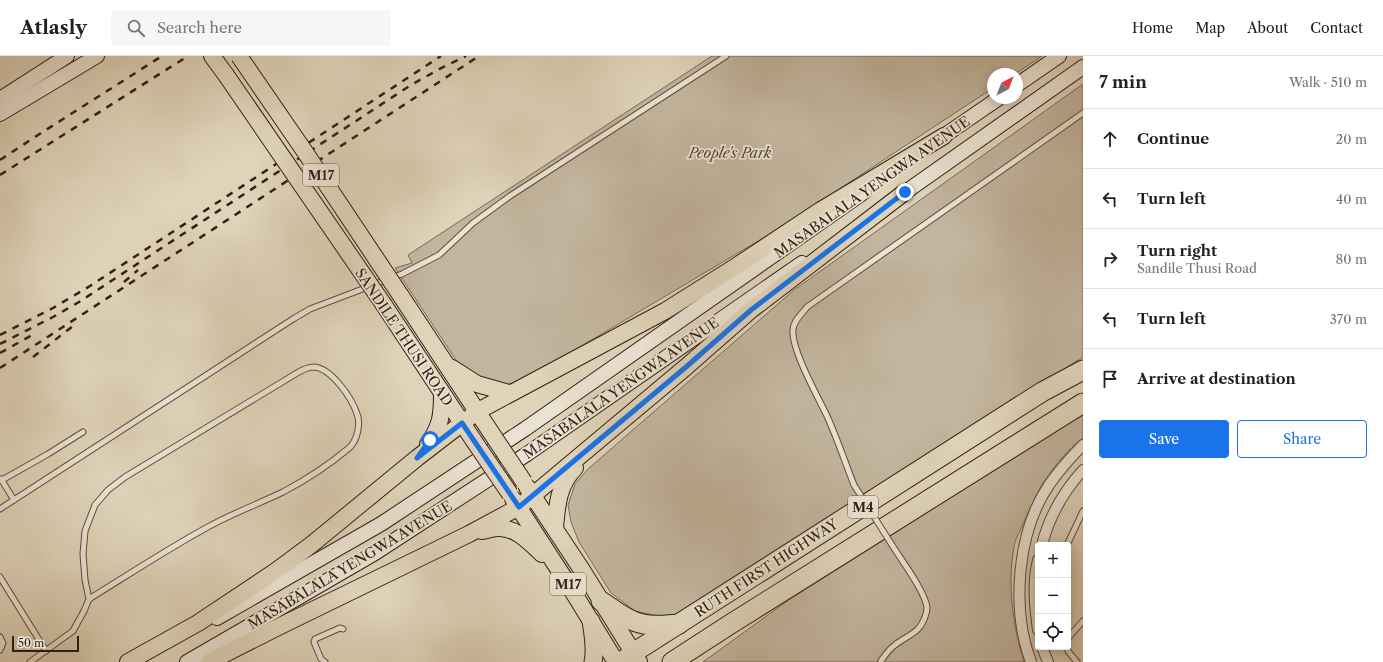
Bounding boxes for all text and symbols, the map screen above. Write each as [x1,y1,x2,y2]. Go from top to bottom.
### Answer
search box [111,10,391,46]
text: Atlasly [20,16,87,39]
icon: search [125,17,147,39]
text: Search here [157,18,242,37]
text: Home [1132,19,1173,37]
text: Map [1195,19,1225,37]
text: About [1247,19,1288,37]
text: Contact [1310,19,1363,37]
north arrow [987,68,1023,104]
text: 7 min [1099,72,1147,92]
text: Walk · 510 m [1289,74,1367,90]
street label: MASABALALA YENGWA AVENUE [771,112,973,262]
icon: ahead [1099,128,1121,150]
text: Continue [1137,129,1209,148]
text: 20 m [1336,131,1367,147]
park label: People's Park [688,144,772,162]
road number: M17 [303,164,339,186]
route end [896,183,914,201]
icon: left [1099,188,1121,210]
text: Turn left [1137,189,1206,208]
text: 40 m [1336,191,1367,207]
text: Turn right [1137,241,1217,260]
icon: right [1099,248,1121,270]
text: 80 m [1335,251,1367,267]
text: Sandile Thusi Road [1137,260,1257,276]
street label: SANDILE THUSI ROAD [351,265,457,409]
icon: left [1099,308,1121,330]
text: Turn left [1137,309,1206,328]
text: 370 m [1330,311,1367,327]
street label: MASABALALA YENGWA AVENUE [520,313,722,463]
icon: arrive [1099,368,1121,390]
text: Arrive at destination [1137,369,1296,388]
button: Save [1099,420,1229,458]
button: Share [1237,420,1367,458]
route start [421,431,439,449]
road number: M4 [848,496,878,518]
street label: MASABALALA YENGWA AVENUE [245,497,455,633]
street label: RUTH FIRST HIGHWAY [691,514,842,621]
map controls [1035,542,1071,650]
button: + [1035,542,1071,578]
road number: M17 [550,573,586,595]
button: − [1035,578,1071,614]
button: locate [1035,614,1071,650]
scale bar [12,634,79,653]
text: 50 m [18,636,44,650]

